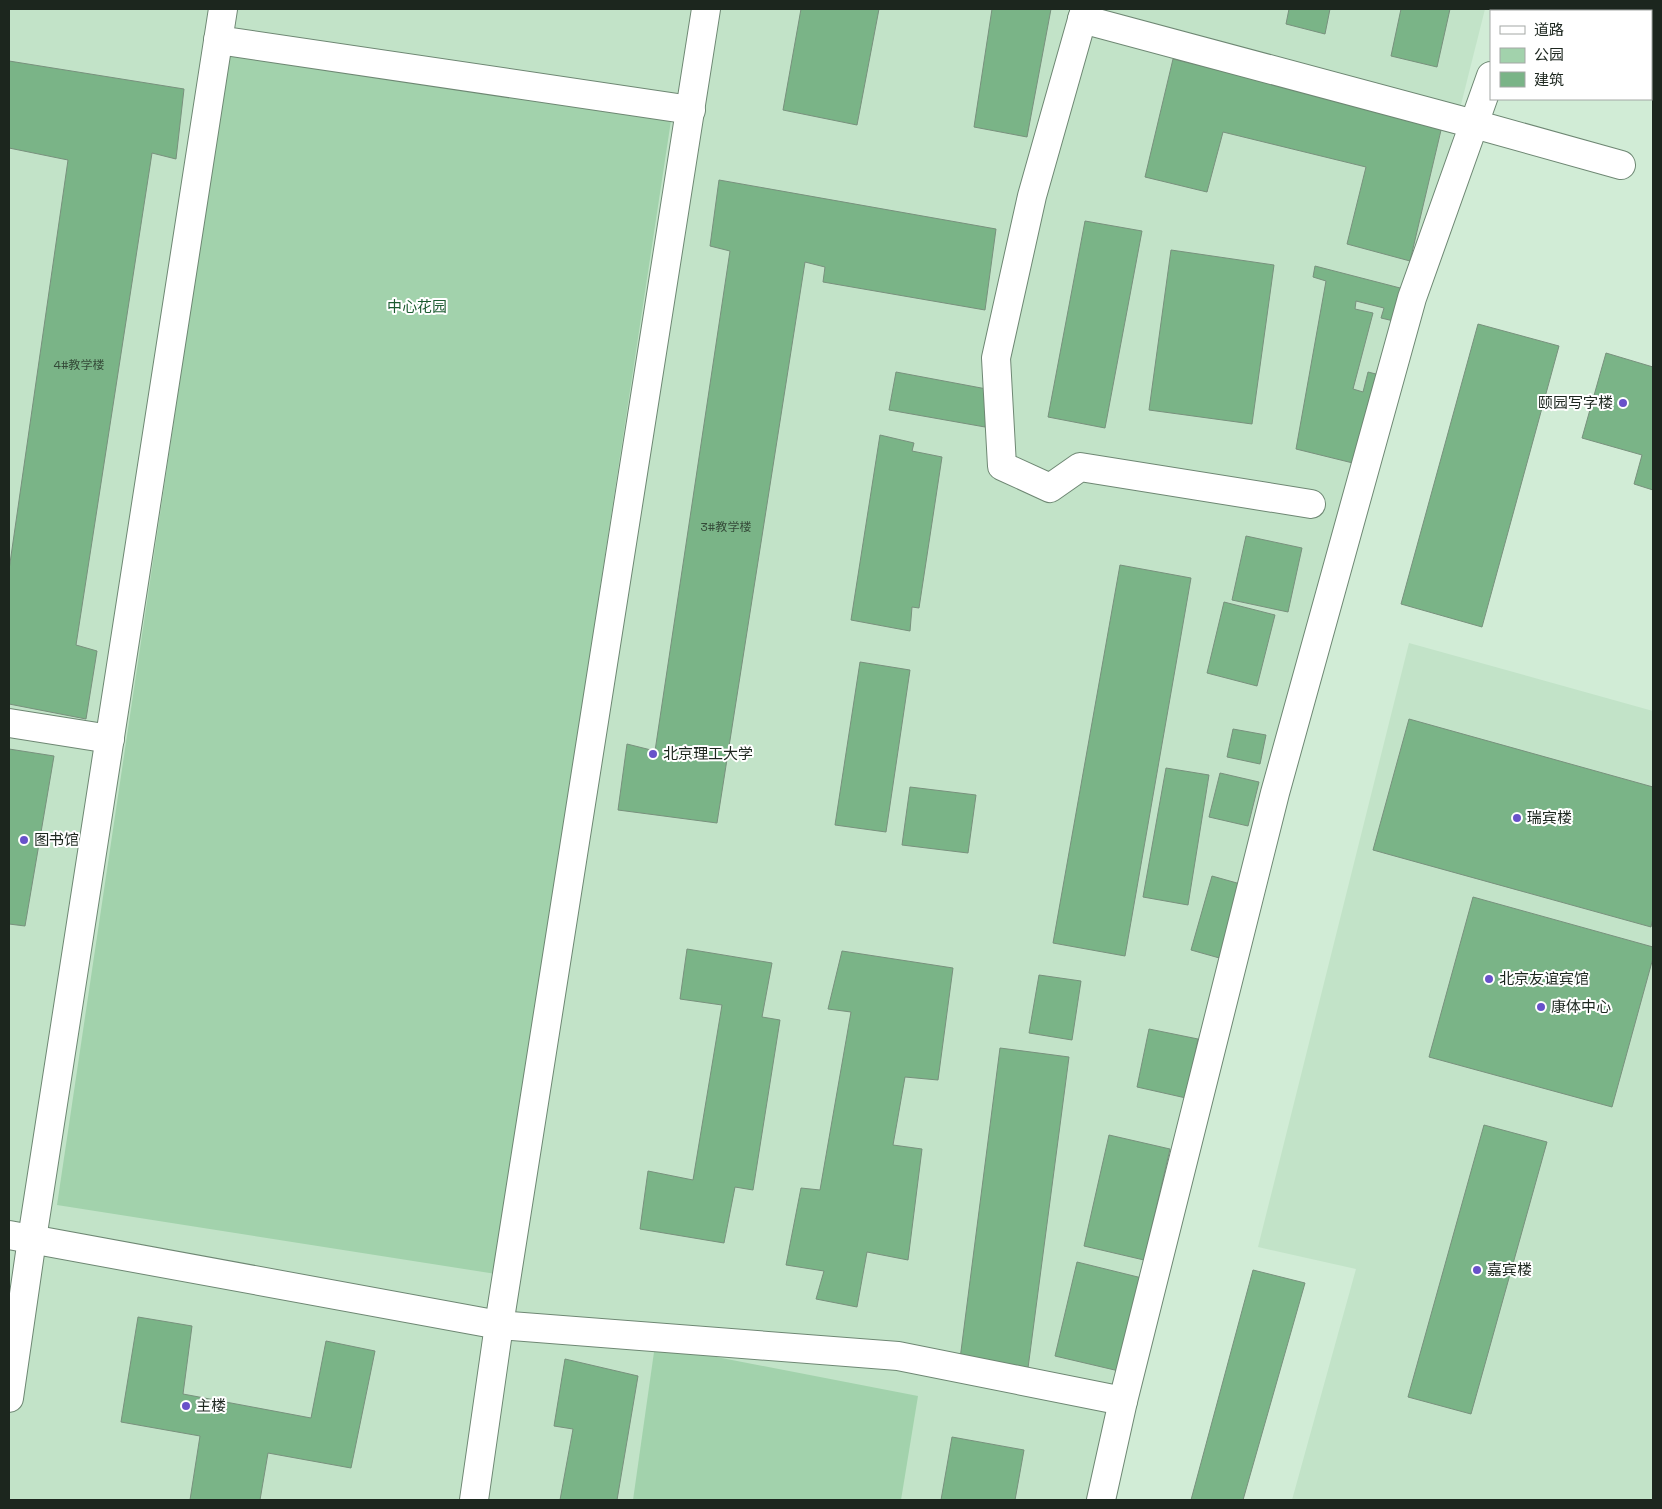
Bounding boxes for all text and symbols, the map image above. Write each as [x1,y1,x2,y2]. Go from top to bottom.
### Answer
legend [1490,10,1652,100]
text: 道路 [1534,20,1564,39]
text: 公园 [1534,45,1564,64]
text: 建筑 [1534,70,1564,89]
park label: 中心花园 [387,297,447,316]
house number: 4#教学楼 [53,357,105,373]
place label: 颐园写字楼 [1538,393,1613,412]
marker: 颐园写字楼 [1617,397,1629,409]
house number: 3#教学楼 [701,519,751,535]
place label: 北京理工大学 [663,744,753,763]
marker: 北京理工大学 [647,748,659,760]
place label: 瑞宾楼 [1527,808,1572,827]
marker: 瑞宾楼 [1511,812,1523,824]
place label: 图书馆 [34,830,79,849]
marker: 图书馆 [18,834,30,846]
place label: 北京友谊宾馆 [1499,969,1589,988]
marker: 北京友谊宾馆 [1483,973,1495,985]
place label: 康体中心 [1551,997,1611,1016]
marker: 康体中心 [1535,1001,1547,1013]
place label: 嘉宾楼 [1487,1260,1532,1279]
marker: 嘉宾楼 [1471,1264,1483,1276]
place label: 主楼 [196,1396,226,1415]
marker: 主楼 [180,1400,192,1412]

